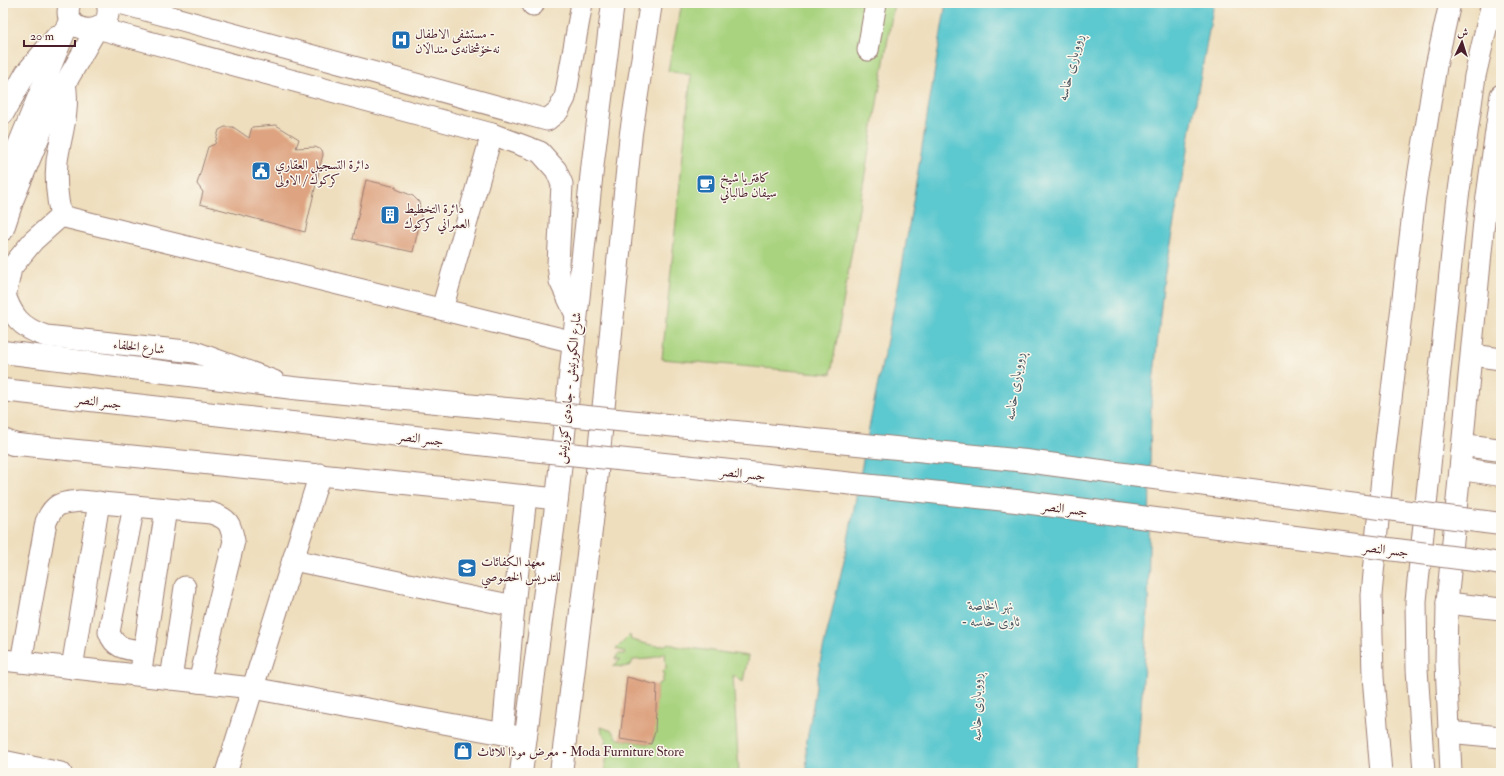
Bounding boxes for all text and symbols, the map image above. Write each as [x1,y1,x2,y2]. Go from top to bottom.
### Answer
scale bar [24,22,75,48]
north arrow [1442,22,1482,62]
place label: مستشفى الاطفال - نەخۆشخانەی منداڵان [415,26,500,57]
text: ش [1457,26,1469,39]
text: 20 m [30,29,55,44]
hospital icon: مستشفى الاطفال - نەخۆشخانەی منداڵان [390,29,412,51]
water label: ڕووباری خاسە [1054,32,1090,103]
place label: دائرة التسجيل العقاري كركوك / الاولى [275,157,370,188]
public building icon: دائرة التسجيل العقاري كركوك / الاولى [250,160,272,182]
place label: كافتريا شيخ سيفان طالباني [720,170,777,204]
cafe icon: كافتريا شيخ سيفان طالباني [695,173,717,195]
place label: دائرة التخطيط العمراني كركوك [404,201,470,235]
building icon: دائرة التخطيط العمراني كركوك [379,204,401,226]
street label: شارع الكورنيش - جادەی کۆرنیش [553,311,588,465]
street label: شارع الخلفاء [112,336,165,361]
water label: ڕووباری خاسە [1001,351,1031,421]
street label: جسر النصر [73,391,122,413]
street label: جسر النصر [395,428,444,450]
street label: جسر النصر [717,463,766,484]
street label: جسر النصر [1039,498,1088,520]
street label: جسر النصر [1360,539,1409,561]
place label: معهد الكفائات للتدريس الخصوصي [481,554,561,589]
school or university icon: معهد الكفائات للتدريس الخصوصي [456,557,478,579]
water label: نهر الخاصة - ئاوی خاسە [961,597,1021,630]
water label: ڕووباری خاسە [968,673,988,741]
shop icon: معرض مودا للاثاث - Moda Furniture Store [452,740,474,762]
place label: معرض مودا للاثاث - Moda Furniture Store [477,744,685,760]

